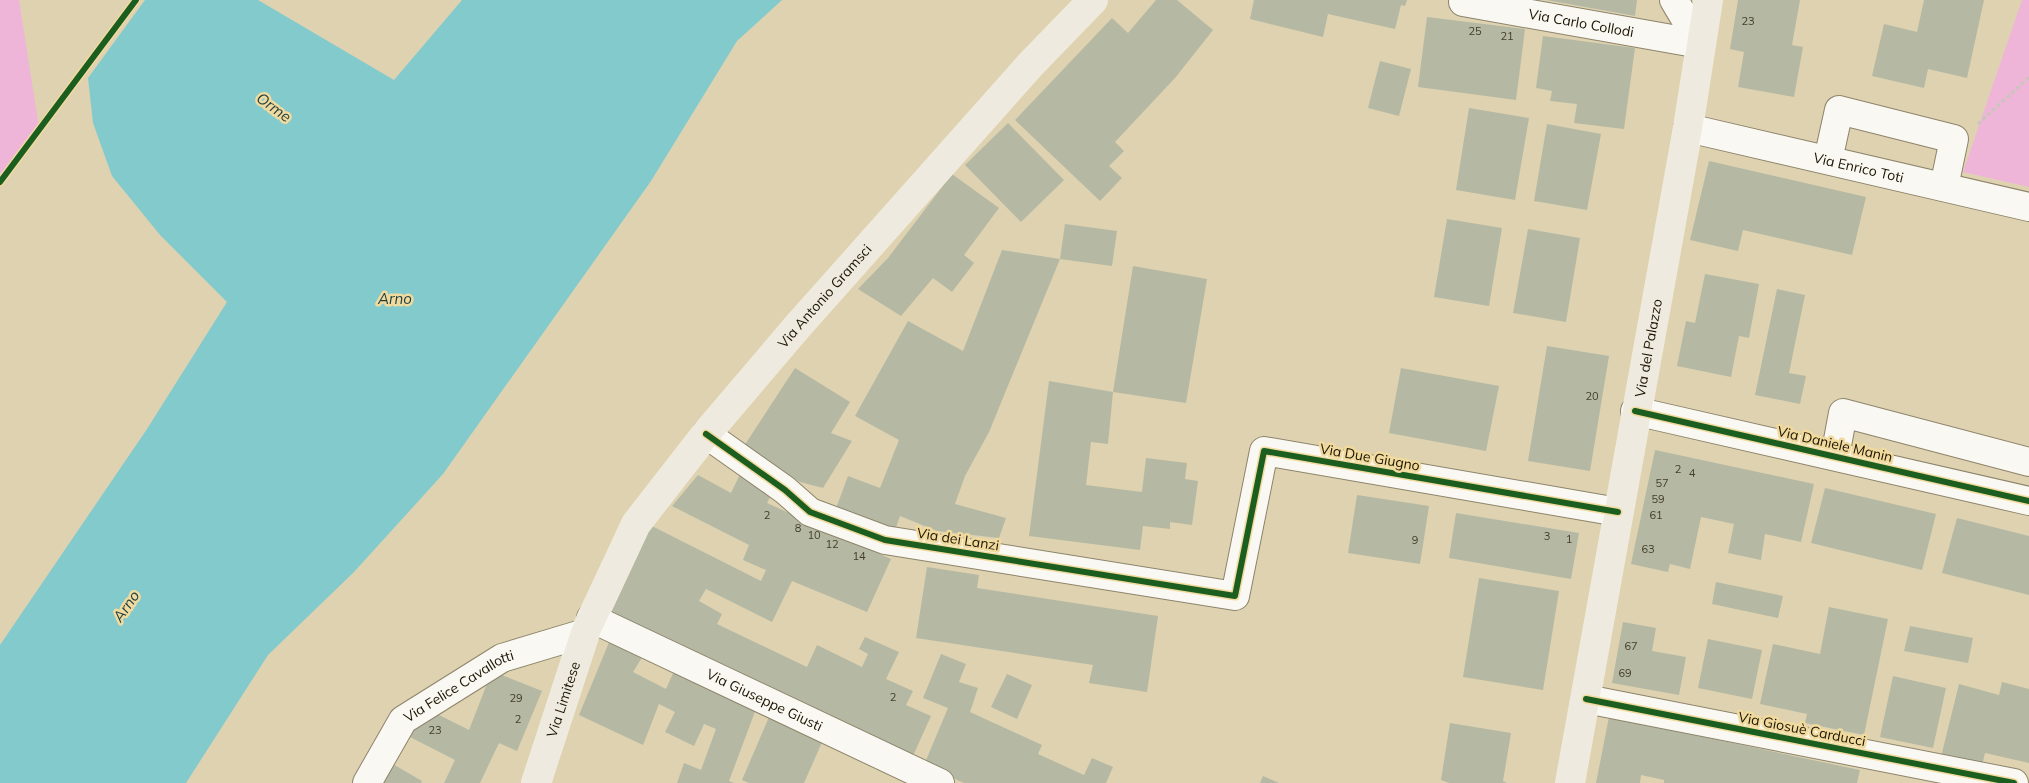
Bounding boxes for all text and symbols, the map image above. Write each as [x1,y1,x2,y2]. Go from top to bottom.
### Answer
street label: Via Carlo Collodi [1527,5,1635,41]
house number: 23 [1741,14,1755,28]
house number: 25 [1468,24,1482,38]
house number: 21 [1500,29,1514,43]
water label: Orme [253,88,295,126]
street label: Via Enrico Toti [1812,148,1905,187]
street label: Via Antonio Gramsci [774,240,875,352]
water label: Arno [377,289,412,308]
street label: Via del Palazzo [1631,297,1666,399]
house number: 20 [1585,389,1599,403]
street label: Via Daniele Manin [1776,422,1894,466]
street label: Via Due Giugno [1319,439,1421,475]
house number: 2 [1675,462,1682,476]
house number: 4 [1689,466,1696,480]
house number: 57 [1655,476,1669,490]
house number: 59 [1651,492,1665,506]
house number: 2 [764,508,771,522]
house number: 61 [1649,508,1663,522]
house number: 8 [795,521,802,535]
street label: Via dei Lanzi [916,524,1000,554]
house number: 10 [807,528,821,542]
house number: 3 [1544,529,1550,543]
house number: 1 [1566,532,1572,546]
house number: 9 [1412,533,1418,547]
house number: 12 [825,537,839,551]
house number: 63 [1641,542,1655,556]
house number: 14 [852,549,866,563]
water label: Arno [108,586,144,626]
house number: 67 [1624,639,1638,653]
street label: Via Felice Cavallotti [400,646,516,726]
street label: Via Limitese [543,659,584,740]
street label: Via Giuseppe Giusti [704,665,826,735]
house number: 69 [1618,666,1632,680]
house number: 2 [890,690,897,704]
house number: 29 [509,691,523,705]
street label: Via Giosuè Carducci [1737,708,1867,750]
house number: 2 [515,712,522,726]
house number: 23 [428,723,442,737]

